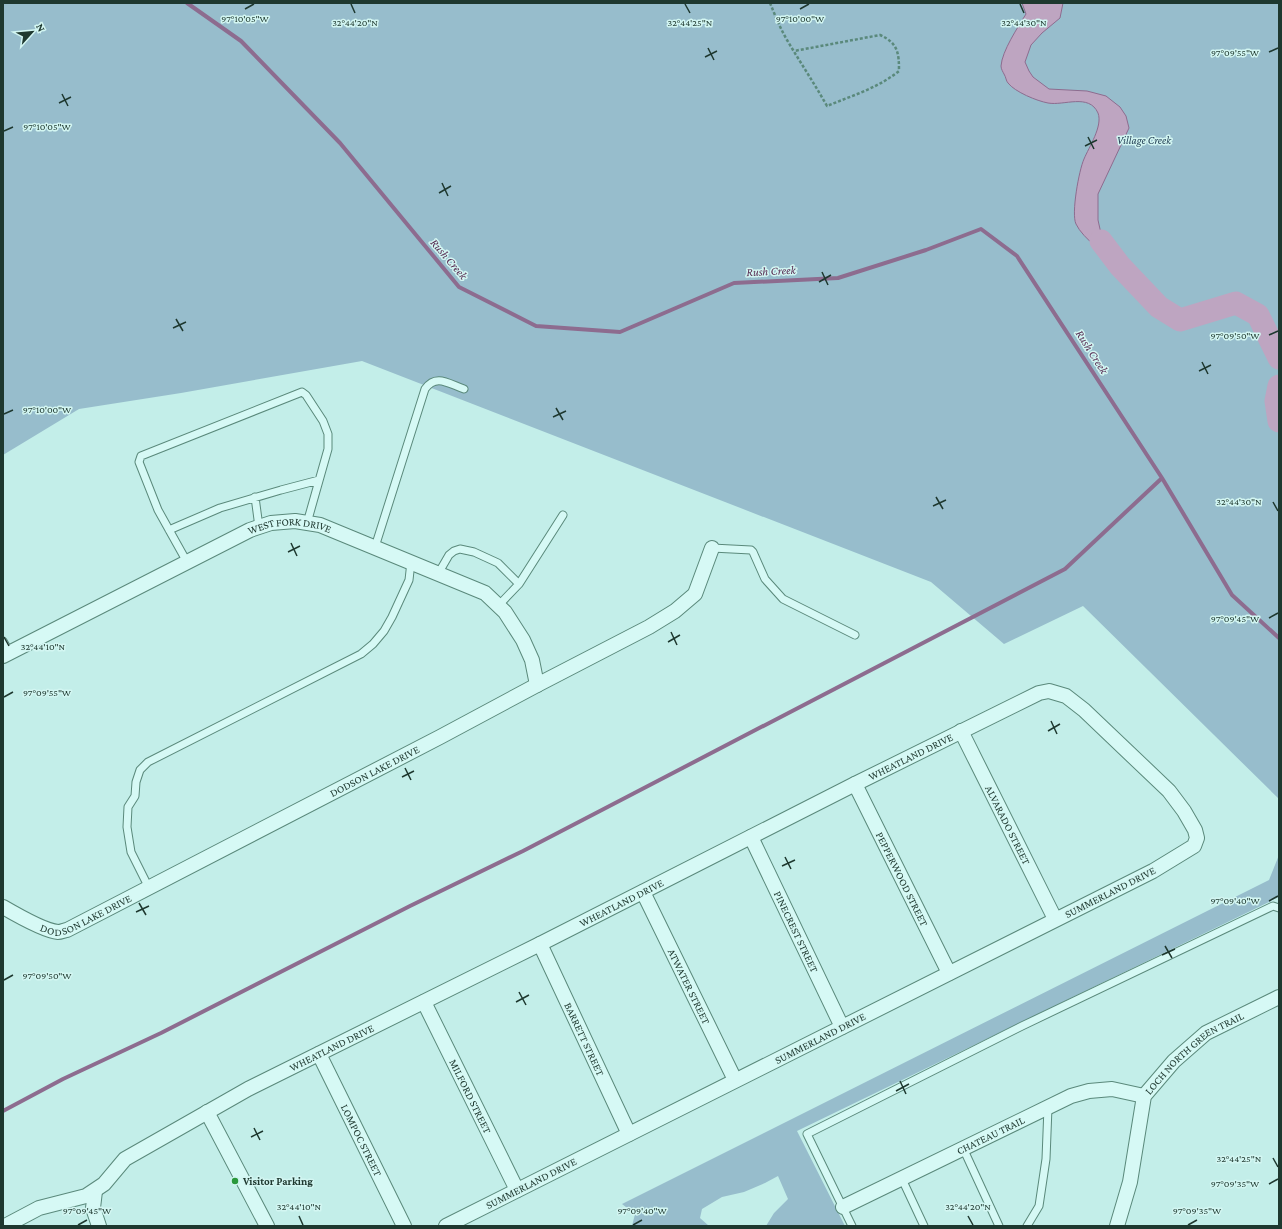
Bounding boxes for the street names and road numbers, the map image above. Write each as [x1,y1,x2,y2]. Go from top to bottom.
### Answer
street label: WEST FORK DRIVE [246,515,333,536]
street label: WHEATLAND DRIVE [866,731,955,782]
street label: DODSON LAKE DRIVE [328,743,421,799]
street label: ALVARADO STREET [983,783,1033,867]
street label: PEPPERWOOD STREET [874,830,931,928]
street label: SUMMERLAND DRIVE [1063,864,1157,920]
street label: WHEATLAND DRIVE [577,876,665,929]
street label: PINECREST STREET [772,889,821,974]
street label: DODSON LAKE DRIVE [39,892,133,938]
street label: ATWATER STREET [666,947,713,1026]
street label: BARRETT STREET [562,1001,607,1078]
street label: LOCH NORTH GREEN TRAIL [1142,1009,1246,1097]
street label: SUMMERLAND DRIVE [773,1010,867,1066]
street label: WHEATLAND DRIVE [287,1022,376,1074]
street label: MILFORD STREET [447,1057,494,1135]
street label: LOMPOC STREET [339,1102,384,1178]
street label: CHATEAU TRAIL [955,1113,1027,1157]
street label: SUMMERLAND DRIVE [484,1155,578,1211]

